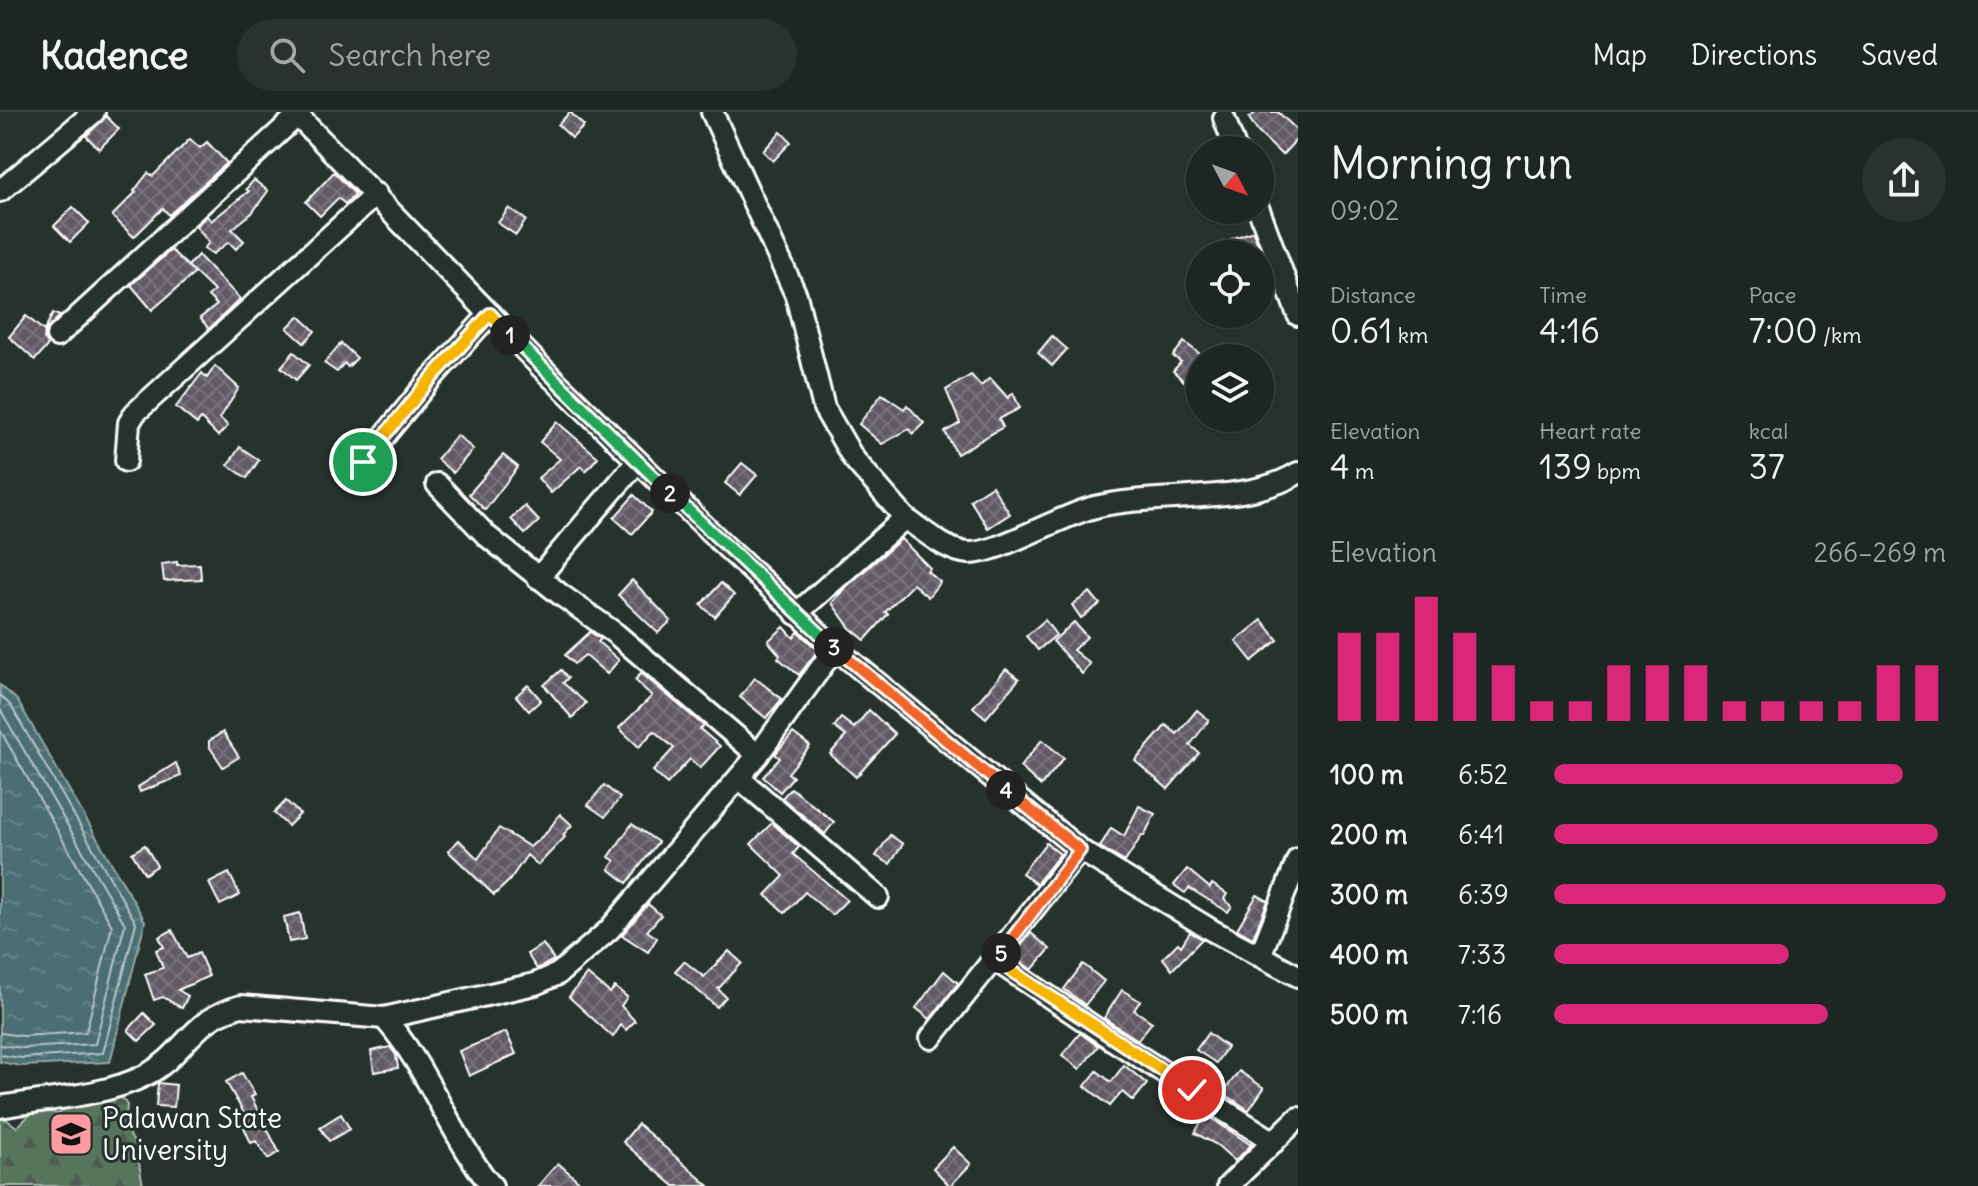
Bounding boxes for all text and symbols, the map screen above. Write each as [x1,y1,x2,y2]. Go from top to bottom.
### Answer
search box [237,19,797,91]
text: Kadence [40,32,189,79]
icon: search [265,33,309,77]
text: Search here [329,36,491,74]
text: Map [1592,37,1647,73]
text: Directions [1691,37,1817,73]
text: Saved [1861,37,1938,73]
north arrow [1186,136,1274,224]
map controls [1186,136,1274,432]
text: Morning run [1330,136,1573,191]
button: share [1862,138,1946,222]
text: 09:02 [1330,194,1399,227]
button: locate [1186,240,1274,328]
text: Distance [1330,281,1416,309]
text: Time [1539,281,1587,309]
text: Pace [1749,281,1796,309]
text: 0.61 [1330,309,1393,352]
text: 4:16 [1539,309,1600,352]
text: 7:00 [1749,309,1818,352]
pin: 1 [490,315,530,355]
text: 1 [506,321,514,349]
text: km [1393,321,1428,349]
text: /km [1818,321,1862,349]
button: layers [1186,344,1274,432]
text: Elevation [1330,417,1420,445]
text: Heart rate [1539,417,1641,445]
text: kcal [1749,417,1788,445]
pin [329,428,397,496]
icon: arrive [341,440,385,484]
text: 4 [1330,445,1350,488]
text: 139 [1539,445,1592,488]
text: 37 [1749,445,1785,488]
text: m [1350,457,1374,485]
text: bpm [1592,457,1641,485]
pin: 2 [650,473,690,513]
text: 2 [664,479,676,507]
text: Elevation [1330,536,1437,569]
text: 266–269 m [1814,536,1946,569]
pin: 3 [814,627,854,667]
text: 3 [828,633,840,661]
text: 100 m [1330,758,1404,791]
text: 6:52 [1458,758,1508,791]
pin: 4 [986,770,1026,810]
text: 4 [1000,776,1012,804]
text: 200 m [1330,818,1407,851]
text: 6:41 [1458,818,1504,851]
text: 300 m [1330,878,1408,911]
text: 6:39 [1458,878,1509,911]
pin: 5 [981,933,1021,973]
text: 400 m [1330,938,1408,971]
text: 7:33 [1458,938,1506,971]
text: 5 [995,939,1007,967]
text: 500 m [1330,998,1408,1031]
text: 7:16 [1458,998,1502,1031]
pin [1158,1056,1226,1124]
icon: check [1170,1068,1214,1112]
place label: Palawan State University [102,1100,282,1168]
school or university icon: Palawan State University [47,1110,95,1158]

